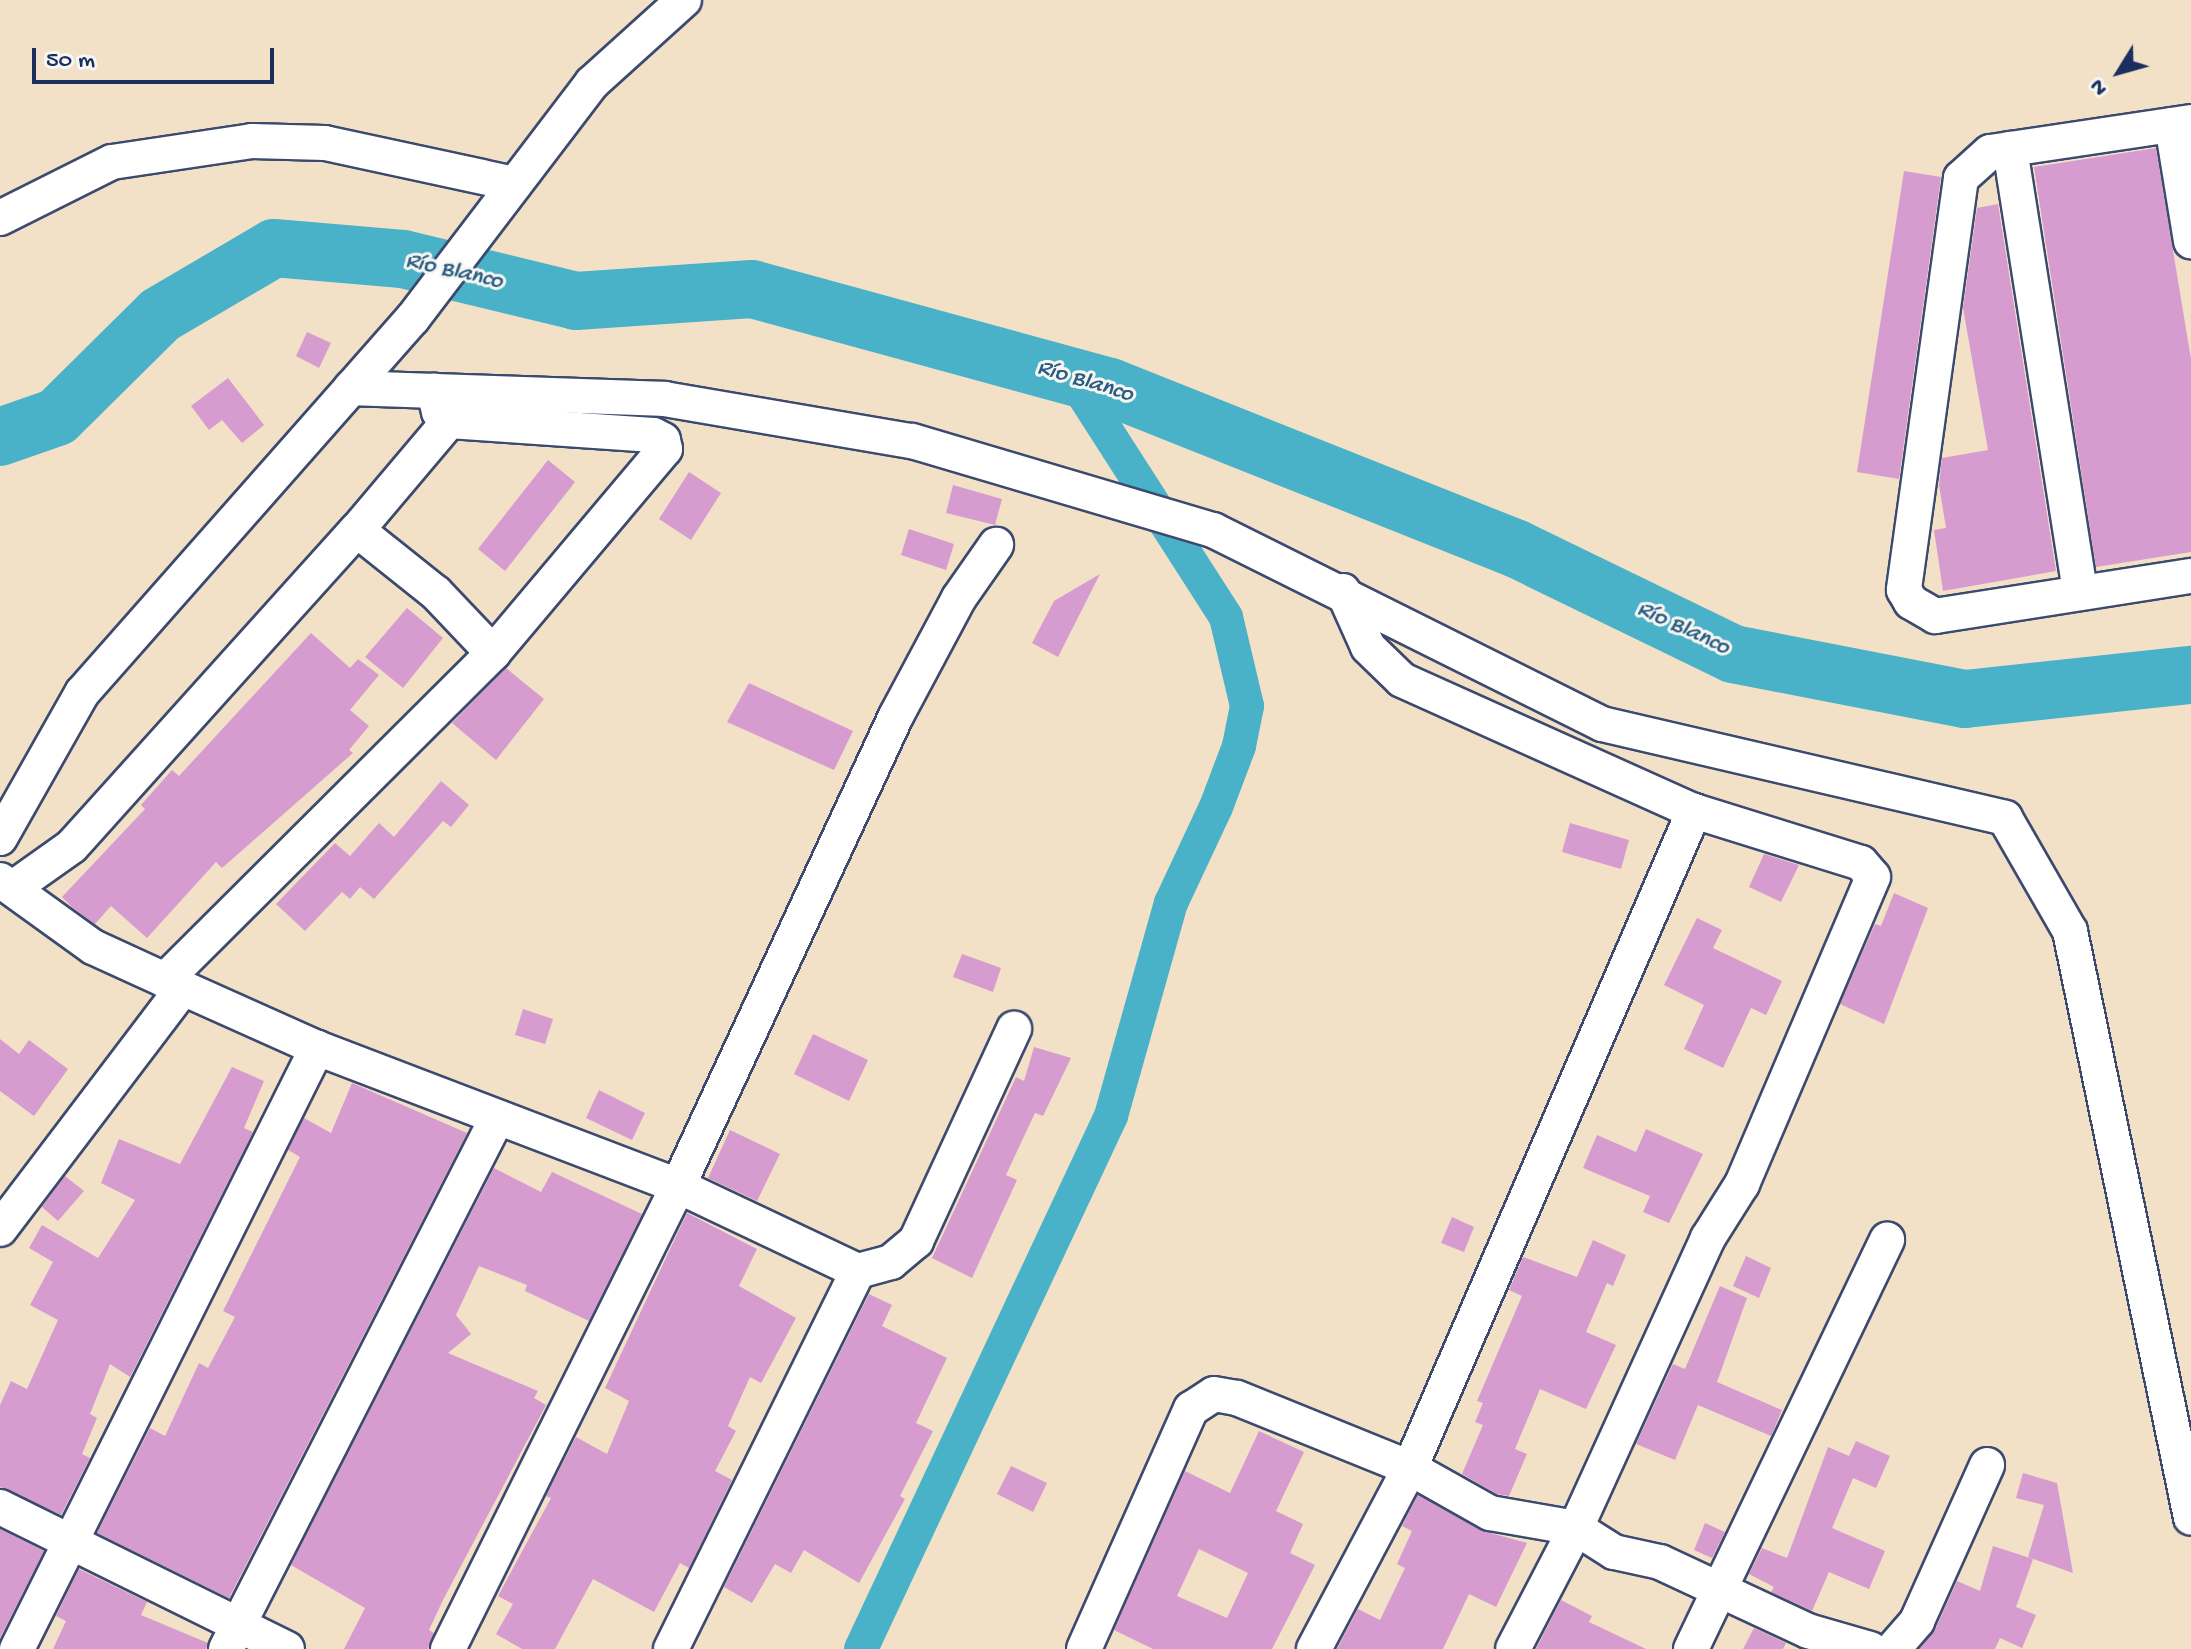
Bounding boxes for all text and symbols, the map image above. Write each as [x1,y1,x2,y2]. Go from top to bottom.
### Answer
scale bar [36,32,278,82]
north arrow [2079,32,2159,112]
text: 50 m [46,47,95,76]
text: N [2085,73,2115,100]
water label: Río Blanco [403,247,505,297]
water label: Río Blanco [1034,354,1136,410]
water label: Río Blanco [1632,595,1734,663]

